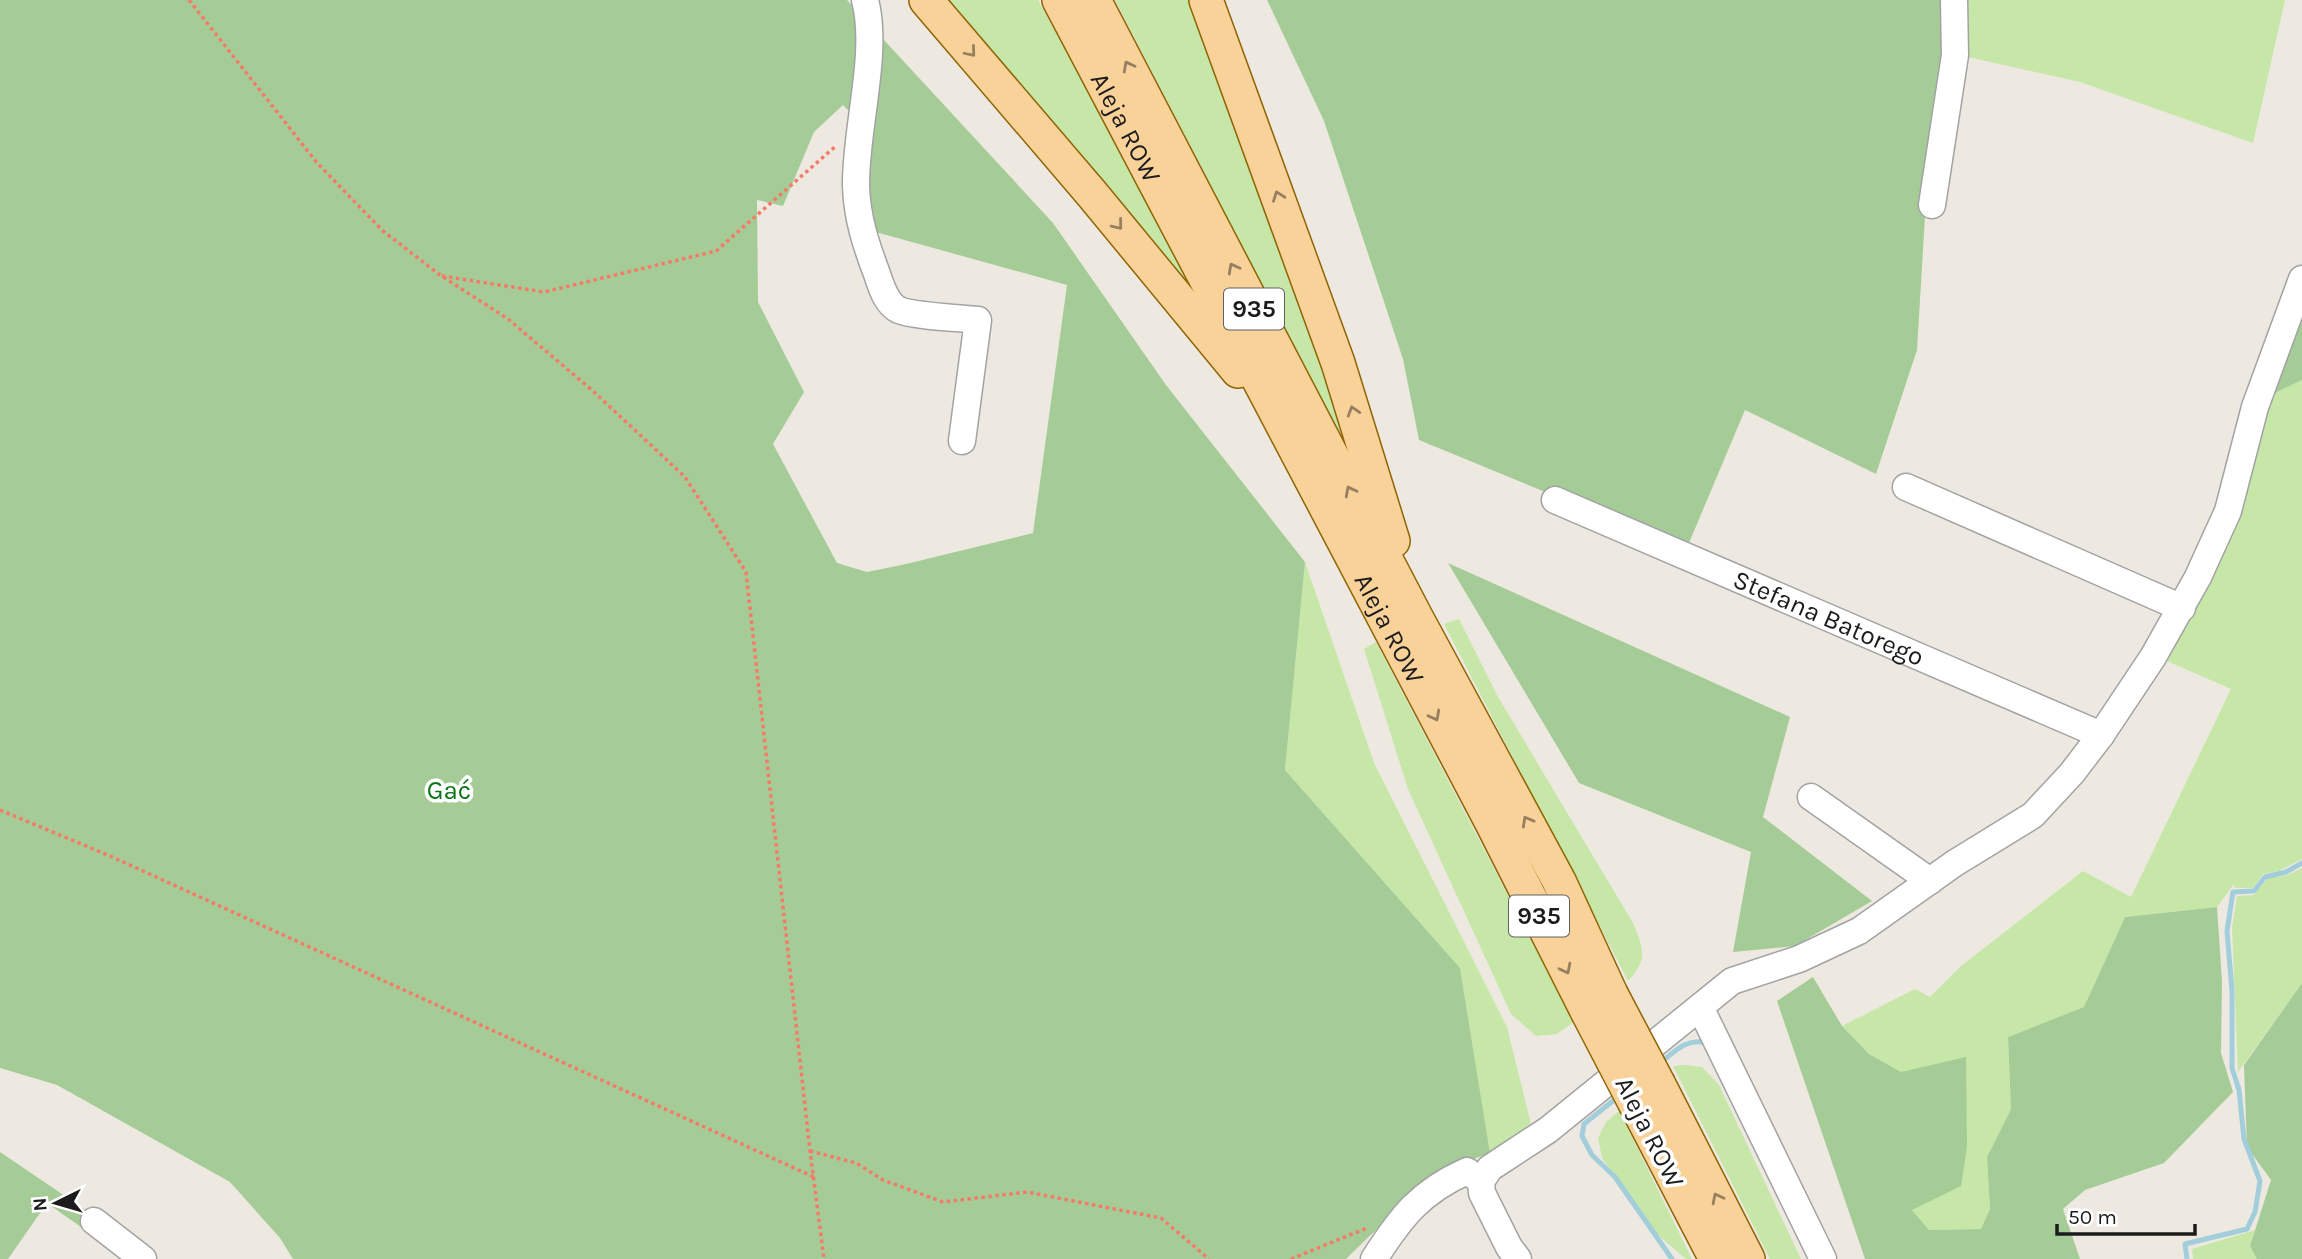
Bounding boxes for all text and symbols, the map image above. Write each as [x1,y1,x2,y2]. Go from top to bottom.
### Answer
one-way arrow [963,44,975,57]
one-way arrow [1123,61,1136,74]
street label: Aleja ROW [1084,67,1167,188]
one-way arrow [1272,191,1286,203]
one-way arrow [1110,217,1122,230]
one-way arrow [1228,263,1242,275]
road number: 935 [1224,288,1284,330]
one-way arrow [1347,405,1361,418]
one-way arrow [1345,486,1358,499]
street label: Stefana Batorego [1728,564,1929,673]
street label: Aleja ROW [1347,568,1431,689]
one-way arrow [1427,709,1441,721]
park label: Gać [427,775,471,806]
one-way arrow [1522,816,1535,829]
road number: 935 [1509,896,1569,936]
one-way arrow [1558,962,1571,974]
street label: Aleja ROW [1608,1072,1691,1193]
north arrow [21,1168,91,1238]
scale bar [2057,1192,2195,1236]
one-way arrow [1711,1193,1725,1205]
text: N [29,1197,52,1212]
text: 50 m [2068,1205,2117,1229]

